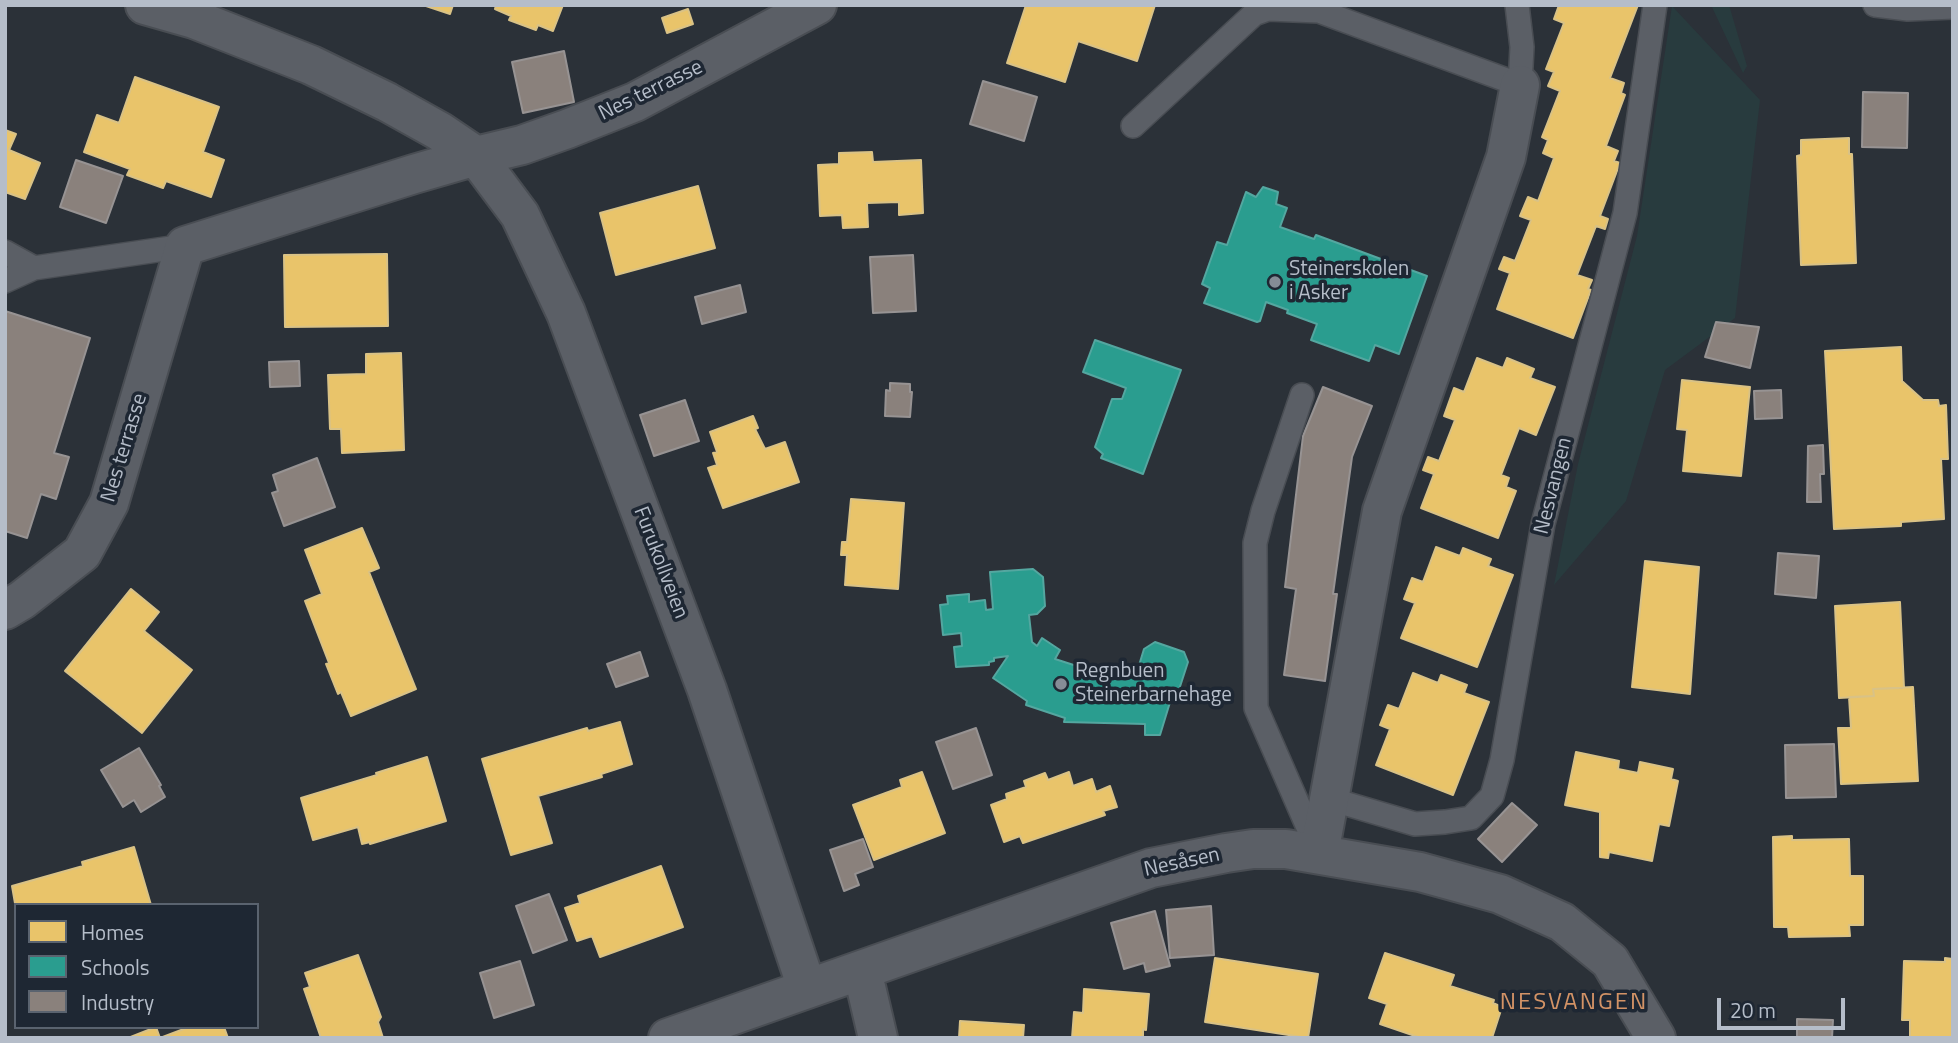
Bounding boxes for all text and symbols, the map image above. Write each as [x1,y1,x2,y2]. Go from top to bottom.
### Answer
street label: Nes terrasse [595,55,707,127]
place label: Steinerskolen i Asker [1289,257,1409,307]
marker: Steinerskolen i Asker [1267,274,1283,290]
street label: Nes terrasse [97,391,153,505]
street label: Nesvangen [1530,435,1578,537]
street label: Furukollveien [627,503,693,623]
place label: Regnbuen Steinerbarnehage [1075,659,1232,709]
marker: Regnbuen Steinerbarnehage [1053,676,1069,692]
street label: Nesåsen [1142,843,1222,883]
legend [14,903,259,1029]
text: Homes [81,916,144,948]
text: Schools [81,951,150,983]
scale bar [1720,984,1848,1028]
text: Industry [81,986,154,1018]
district label: NESVANGEN [1501,989,1647,1017]
text: 20 m [1730,994,1776,1026]

